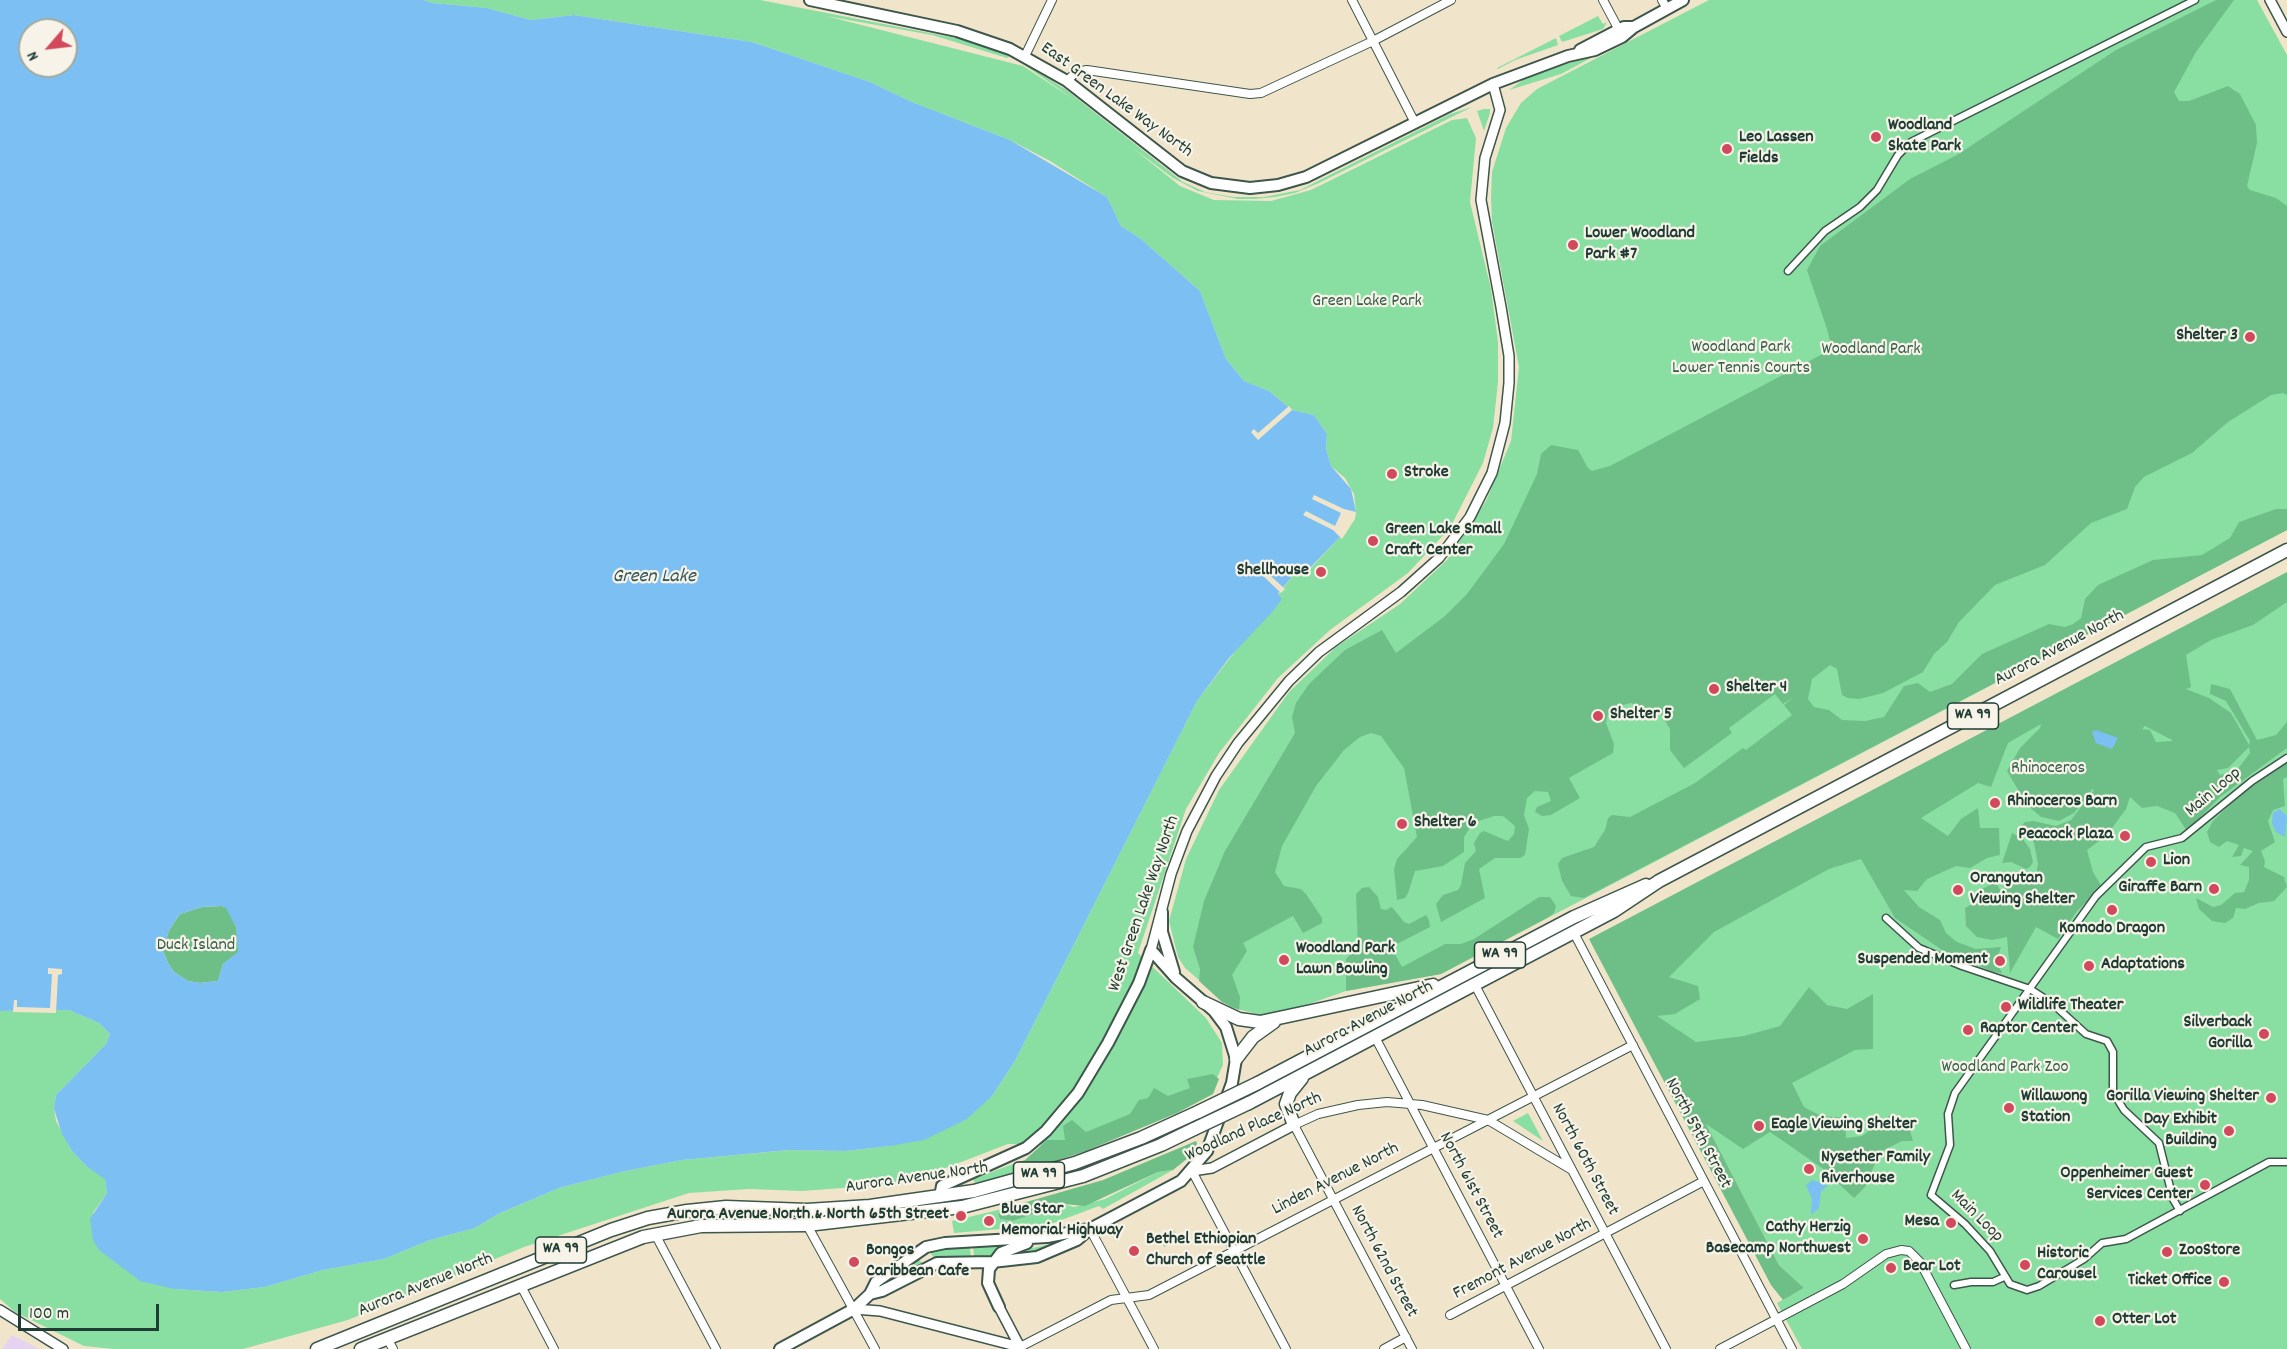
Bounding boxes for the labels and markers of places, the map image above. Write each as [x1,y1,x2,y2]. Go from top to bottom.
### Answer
place label: Woodland Skate Park [1888,116,1961,158]
place label: Leo Lassen Fields [1739,128,1814,170]
marker: Woodland Skate Park [1869,130,1883,144]
marker: Leo Lassen Fields [1720,142,1734,156]
place label: Lower Woodland Park #7 [1585,224,1695,266]
marker: Lower Woodland Park #7 [1566,238,1580,252]
place label: Shelter 3 [2176,326,2238,348]
marker: Shelter 3 [2243,330,2257,344]
place label: Stroke [1404,463,1449,485]
marker: Stroke [1385,467,1399,481]
place label: Green Lake Small Craft Center [1385,520,1502,562]
marker: Green Lake Small Craft Center [1366,534,1380,548]
place label: Shellhouse [1237,561,1309,583]
marker: Shellhouse [1314,565,1328,579]
place label: Shelter 4 [1726,678,1787,700]
marker: Shelter 4 [1707,682,1721,696]
place label: Shelter 5 [1610,705,1672,727]
marker: Shelter 5 [1591,709,1605,723]
place label: Rhinoceros Barn [2007,792,2117,814]
marker: Rhinoceros Barn [1988,796,2002,810]
place label: Shelter 6 [1414,813,1477,835]
marker: Shelter 6 [1395,817,1409,831]
place label: Peacock Plaza [2018,825,2113,847]
marker: Peacock Plaza [2118,829,2132,843]
place label: Lion [2163,851,2190,873]
marker: Lion [2144,855,2158,869]
place label: Orangutan Viewing Shelter [1970,869,2075,912]
place label: Giraffe Barn [2118,878,2202,900]
marker: Giraffe Barn [2207,882,2221,896]
marker: Orangutan Viewing Shelter [1951,883,1965,897]
marker: Komodo Dragon [2105,903,2119,917]
place label: Komodo Dragon [2059,919,2165,941]
place label: Woodland Park Lawn Bowling [1296,939,1395,982]
place label: Suspended Moment [1857,950,1988,972]
marker: Woodland Park Lawn Bowling [1277,953,1291,967]
marker: Suspended Moment [1993,954,2007,968]
place label: Adaptations [2101,955,2185,977]
marker: Adaptations [2082,959,2096,973]
place label: Wildlife Theater [2018,996,2123,1018]
marker: Wildlife Theater [1999,1000,2013,1014]
place label: Silverback Gorilla [2184,1013,2252,1056]
place label: Raptor Center [1980,1019,2077,1041]
marker: Raptor Center [1961,1023,1975,1037]
marker: Silverback Gorilla [2257,1027,2271,1041]
place label: Willawong Station [2021,1087,2087,1130]
place label: Gorilla Viewing Shelter [2106,1087,2259,1109]
marker: Gorilla Viewing Shelter [2264,1091,2278,1105]
marker: Willawong Station [2002,1101,2016,1115]
place label: Day Exhibit Building [2144,1110,2217,1152]
place label: Eagle Viewing Shelter [1771,1115,1917,1137]
marker: Eagle Viewing Shelter [1752,1119,1766,1133]
marker: Day Exhibit Building [2222,1124,2236,1138]
place label: Nysether Family Riverhouse [1821,1148,1930,1190]
marker: Nysether Family Riverhouse [1802,1162,1816,1176]
place label: Oppenheimer Guest Services Center [2060,1164,2193,1206]
marker: Oppenheimer Guest Services Center [2198,1178,2212,1192]
place label: Blue Star Memorial Highway [1001,1200,1123,1242]
place label: Aurora Avenue North & North 65th Street [667,1205,949,1227]
marker: Aurora Avenue North & North 65th Street [954,1209,968,1223]
place label: Mesa [1905,1212,1939,1234]
marker: Blue Star Memorial Highway [982,1214,996,1228]
marker: Mesa [1944,1216,1958,1230]
place label: Cathy Herzig Basecamp Northwest [1706,1218,1851,1260]
place label: Bethel Ethiopian Church of Seattle [1146,1230,1265,1272]
marker: Cathy Herzig Basecamp Northwest [1856,1232,1870,1246]
place label: Bongos Caribbean Cafe [866,1241,969,1284]
place label: ZooStore [2179,1241,2240,1263]
marker: Bethel Ethiopian Church of Seattle [1127,1244,1141,1258]
place label: Historic Carousel [2037,1244,2097,1286]
marker: ZooStore [2160,1245,2174,1259]
marker: Bongos Caribbean Cafe [847,1255,861,1269]
place label: Bear Lot [1903,1257,1961,1279]
marker: Historic Carousel [2018,1258,2032,1272]
marker: Bear Lot [1884,1261,1898,1275]
place label: Ticket Office [2128,1271,2212,1293]
marker: Ticket Office [2217,1275,2231,1289]
place label: Otter Lot [2112,1310,2176,1332]
marker: Otter Lot [2093,1314,2107,1328]

